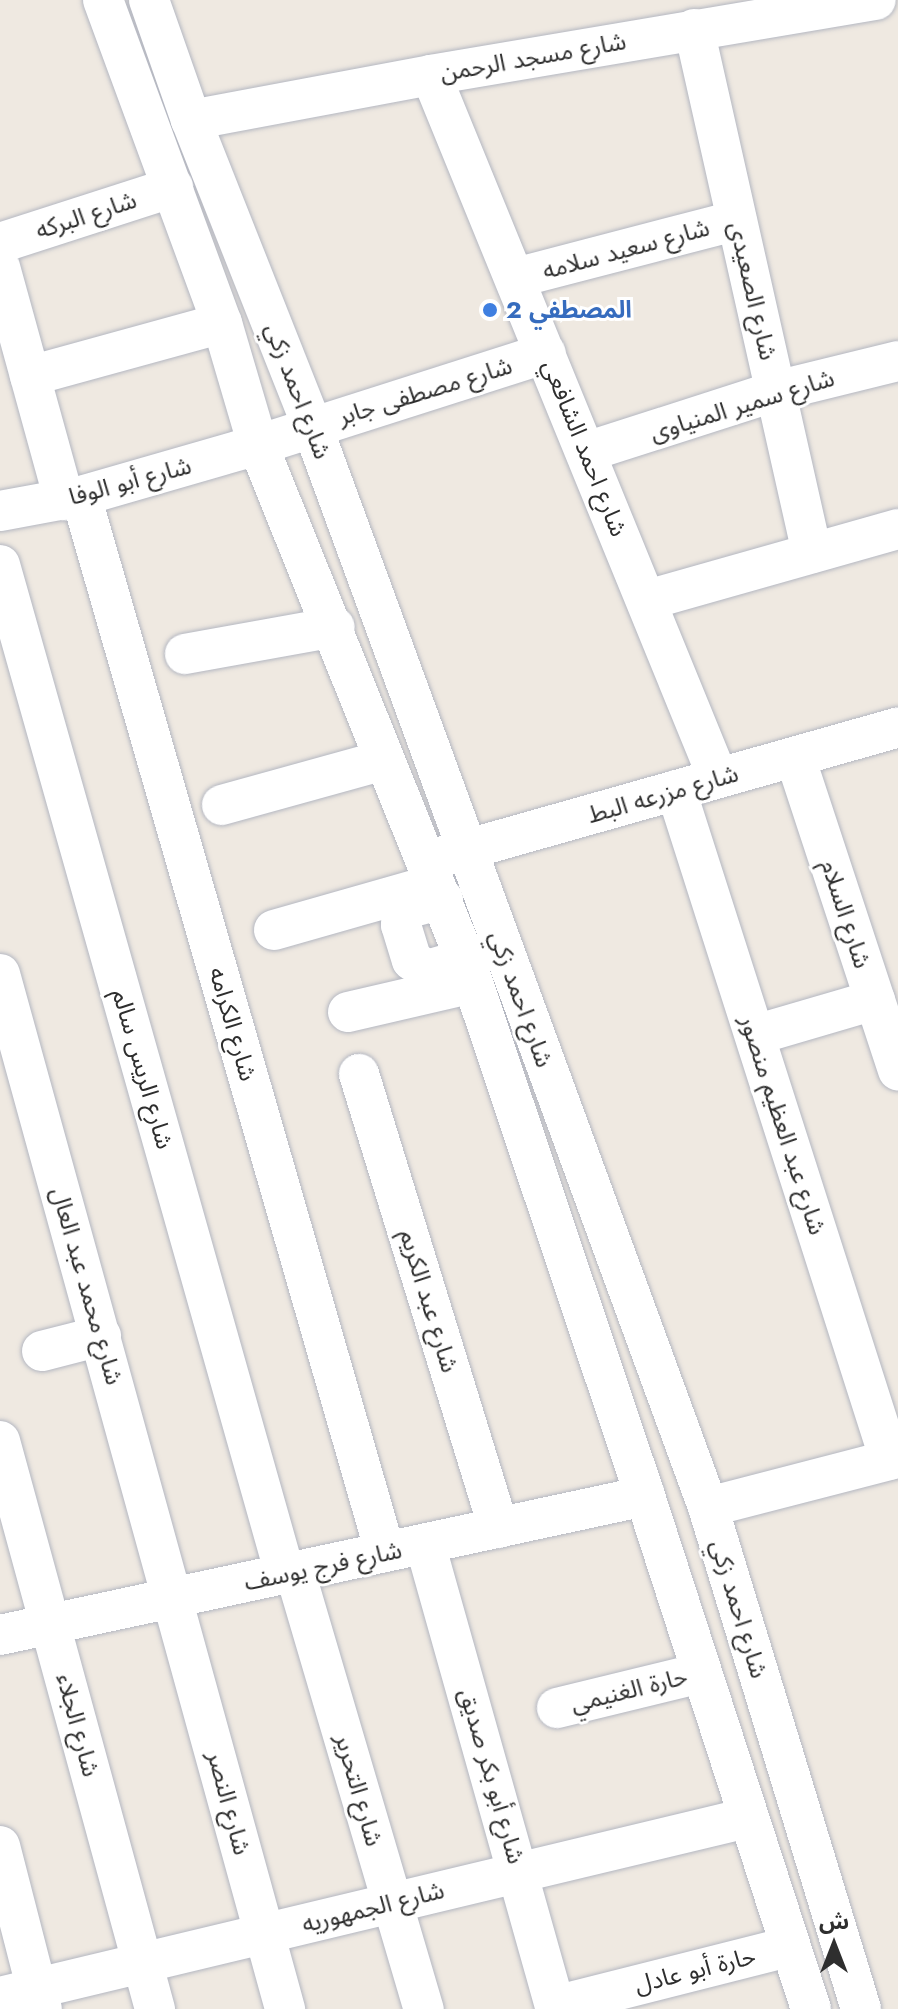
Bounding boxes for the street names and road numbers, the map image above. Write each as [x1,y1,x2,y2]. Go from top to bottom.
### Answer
street label: شارع مسجد الرحمن [438,26,628,88]
street label: شارع البركه [32,185,140,245]
street label: شارع سعيد سلامه [539,213,713,285]
street label: شارع الصعيدى [723,219,783,363]
street label: شارع احمد زكي [259,319,337,463]
street label: شارع مصطفى جابر [335,351,515,431]
street label: شارع احمد الشافعي [536,355,634,541]
street label: شارع سمير المنياوى [646,363,838,447]
street label: شارع أبو الوفا [66,451,194,511]
street label: شارع مزرعه البط [584,759,742,829]
street label: شارع السلام [815,856,877,972]
street label: شارع احمد زكي [483,927,559,1071]
street label: شارع الكرامه [203,964,263,1084]
street label: شارع الريس سالم [106,986,180,1152]
street label: شارع عبد العظيم منصور [734,1012,832,1238]
street label: شارع محمد عبد العال [45,1184,129,1388]
street label: شارع عبد الكريم [394,1226,464,1376]
street label: شارع فرج يوسف [242,1535,404,1597]
street label: شارع احمد زكي [704,1536,774,1682]
street label: حارة الغنيمي [568,1662,690,1718]
street label: شارع الجلاء [50,1670,106,1780]
street label: شارع أبو بكر صديق [453,1685,531,1867]
street label: شارع التحرير [329,1730,389,1850]
street label: شارع النصر [201,1748,257,1858]
street label: شارع الجمهوريه [299,1875,447,1939]
street label: حارة أبو عادل [632,1941,758,1999]

